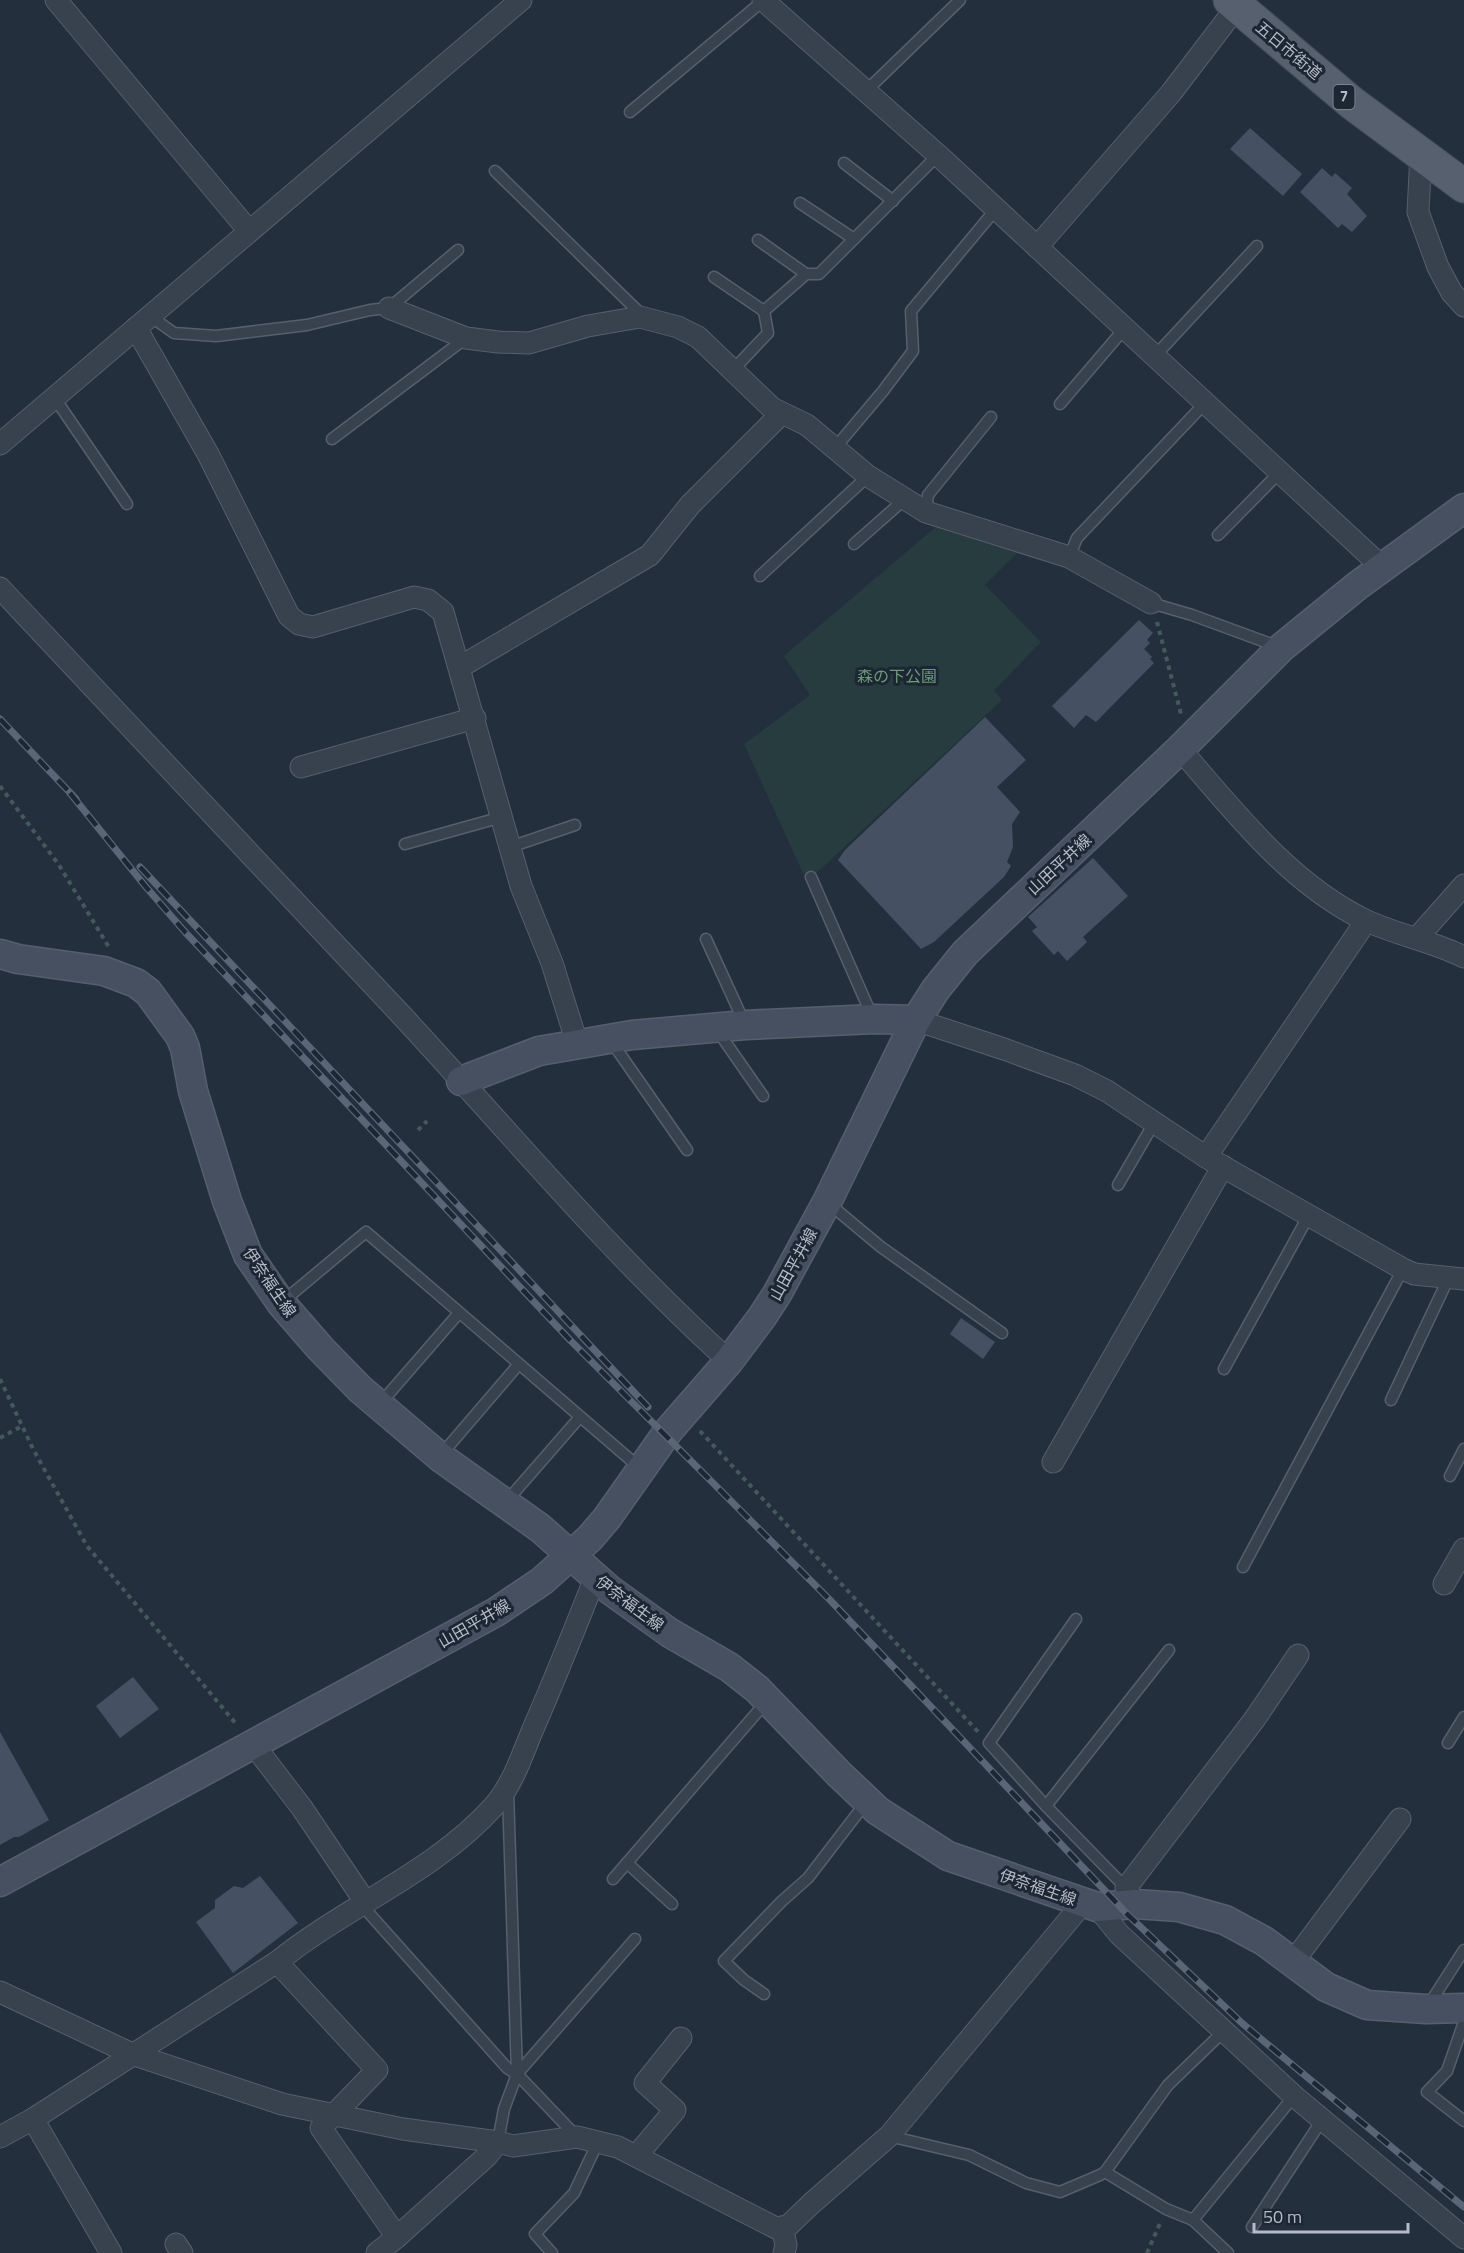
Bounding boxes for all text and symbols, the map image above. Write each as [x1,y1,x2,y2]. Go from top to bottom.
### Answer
street label: 五日市街道 [1251,15,1327,85]
road number: 7 [1334,85,1354,109]
park label: 森の下公園 [857,664,937,688]
street label: 山田平井線 [1022,828,1096,900]
street label: 山田平井線 [763,1223,823,1305]
street label: 伊奈福生線 [238,1242,302,1322]
street label: 伊奈福生線 [591,1569,669,1637]
street label: 山田平井線 [433,1593,515,1653]
street label: 伊奈福生線 [996,1863,1080,1911]
scale bar [1254,2196,1408,2234]
text: 50 m [1263,2203,1302,2230]

